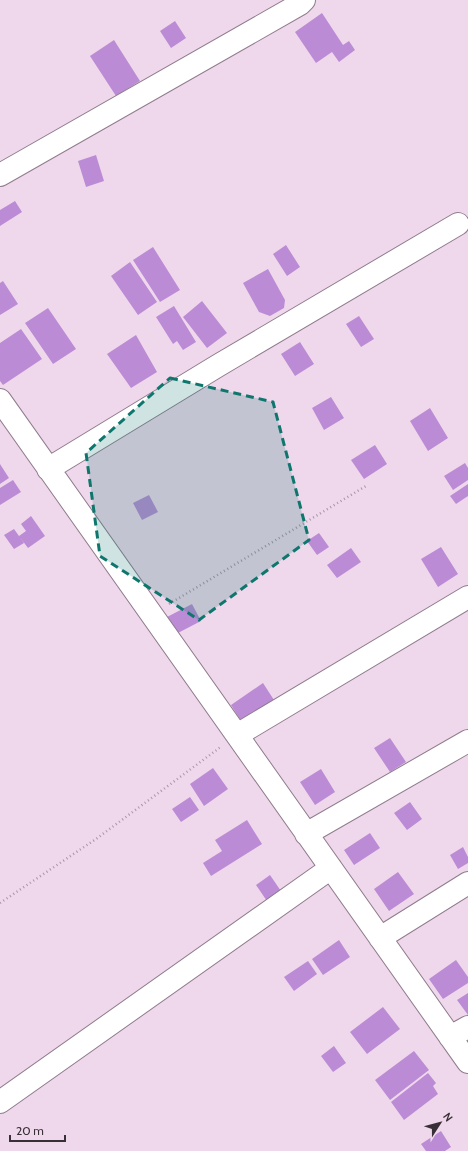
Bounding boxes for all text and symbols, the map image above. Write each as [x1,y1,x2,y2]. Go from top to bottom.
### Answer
north arrow [420,1103,460,1143]
text: N [440,1110,456,1124]
scale bar [10,1117,65,1143]
text: 20 m [16,1123,44,1138]

